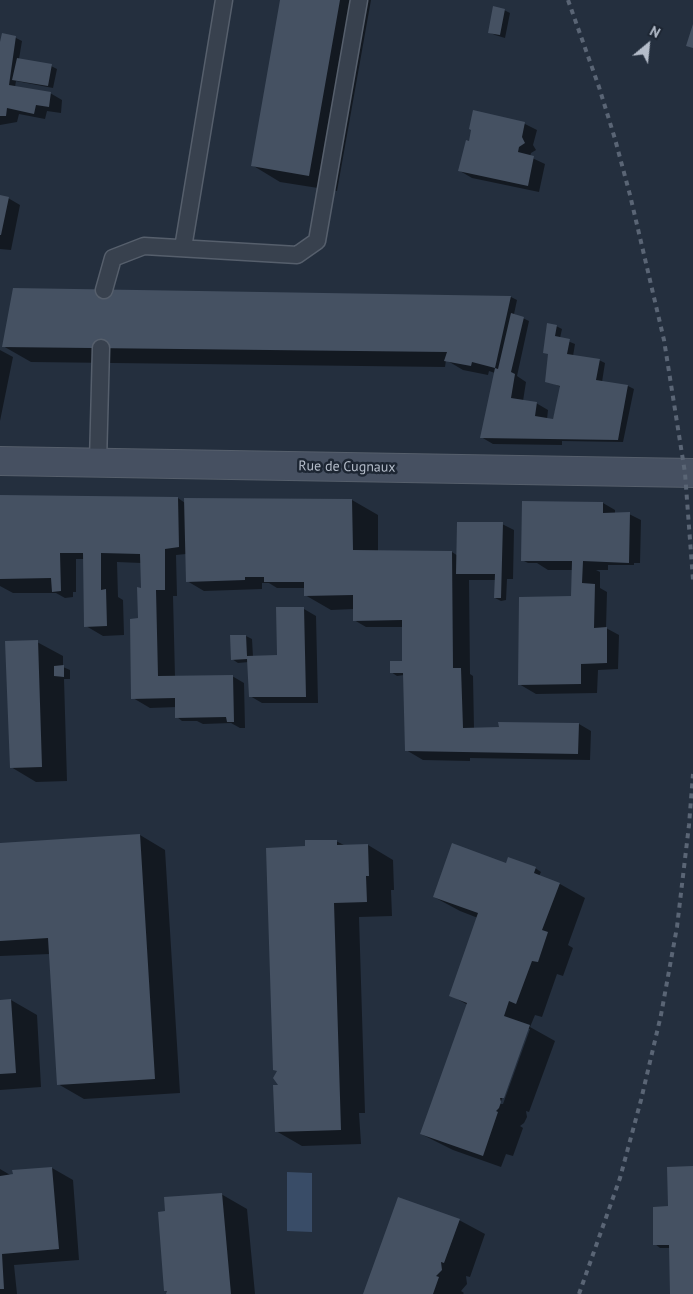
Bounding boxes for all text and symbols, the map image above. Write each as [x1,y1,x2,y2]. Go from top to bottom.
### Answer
north arrow [623,20,673,70]
text: N [647,22,663,42]
street label: Rue de Cugnaux [298,458,396,476]

